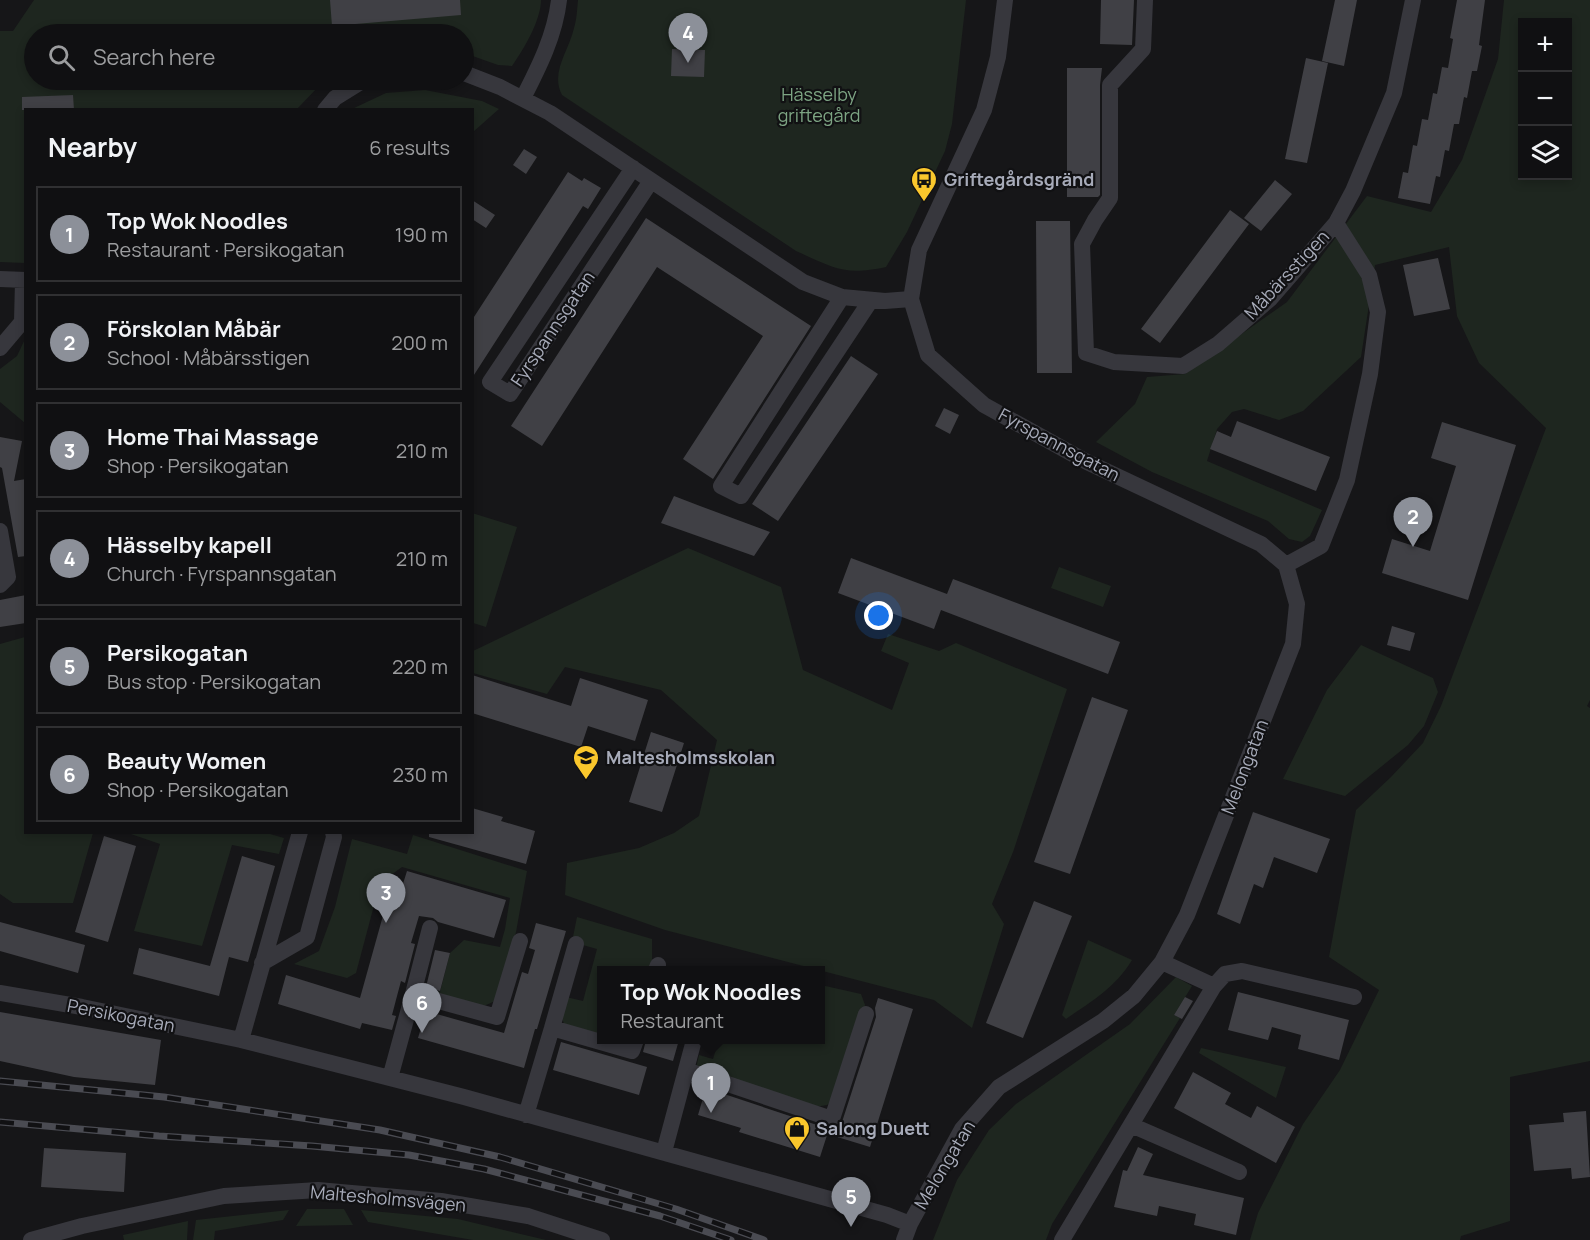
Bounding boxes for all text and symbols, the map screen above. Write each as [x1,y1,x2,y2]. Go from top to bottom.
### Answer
pin: 4 [668,14,708,63]
map controls [1518,18,1572,180]
button: + [1518,18,1572,72]
search box [24,24,474,90]
icon: search [45,41,78,74]
text: Search here [93,42,215,72]
button: − [1518,72,1572,126]
park label: Hässelby griftegård [778,82,860,127]
button: layers [1518,126,1572,180]
text: Nearby [48,129,137,165]
text: 6 results [369,134,450,161]
bus stop icon: Griftegårdsgränd [909,165,939,203]
place label: Griftegårdsgränd [944,167,1094,191]
text: Top Wok Noodles [107,206,288,236]
text: 1 [65,221,74,248]
text: 190 m [395,221,448,248]
street label: Måbärsstigen [1239,225,1334,324]
text: Restaurant · Persikogatan [107,236,344,263]
street label: Fyrspannsgatan [505,266,600,391]
text: Förskolan Måbär [107,314,281,344]
text: 2 [64,329,75,356]
text: 200 m [391,329,448,356]
text: School · Måbärsstigen [107,344,310,371]
street label: Fyrspannsgatan [995,402,1124,486]
text: Home Thai Massage [107,422,319,452]
text: 3 [64,437,75,464]
text: 210 m [396,437,448,464]
text: Shop · Persikogatan [107,452,289,479]
pin: 2 [1394,498,1432,547]
text: Hässelby kapell [107,530,272,560]
text: 4 [63,545,76,572]
text: 210 m [396,545,448,572]
text: Church · Fyrspannsgatan [107,560,337,587]
your location [864,601,893,630]
text: Persikogatan [107,638,248,668]
text: 5 [64,653,75,680]
text: 220 m [392,653,448,680]
text: Bus stop · Persikogatan [107,668,321,695]
street label: Melongatan [1215,716,1273,818]
school or university icon: Maltesholmsskolan [571,743,601,781]
place label: Maltesholmsskolan [606,745,775,769]
text: Beauty Women [107,746,266,776]
text: 6 [63,761,76,788]
text: 230 m [392,761,448,788]
text: Shop · Persikogatan [107,776,289,803]
pin: 3 [366,874,406,923]
popup [597,966,825,1044]
text: Top Wok Noodles [621,977,802,1007]
pin: 6 [402,984,442,1033]
street label: Persikogatan [65,993,177,1037]
text: Restaurant [621,1007,724,1034]
pin: 1 [692,1064,730,1113]
shop icon: Salong Duett [782,1114,812,1152]
place label: Salong Duett [816,1116,930,1140]
street label: Melongatan [908,1116,980,1213]
pin: 5 [832,1178,870,1227]
street label: Maltesholmsvägen [309,1179,467,1217]

